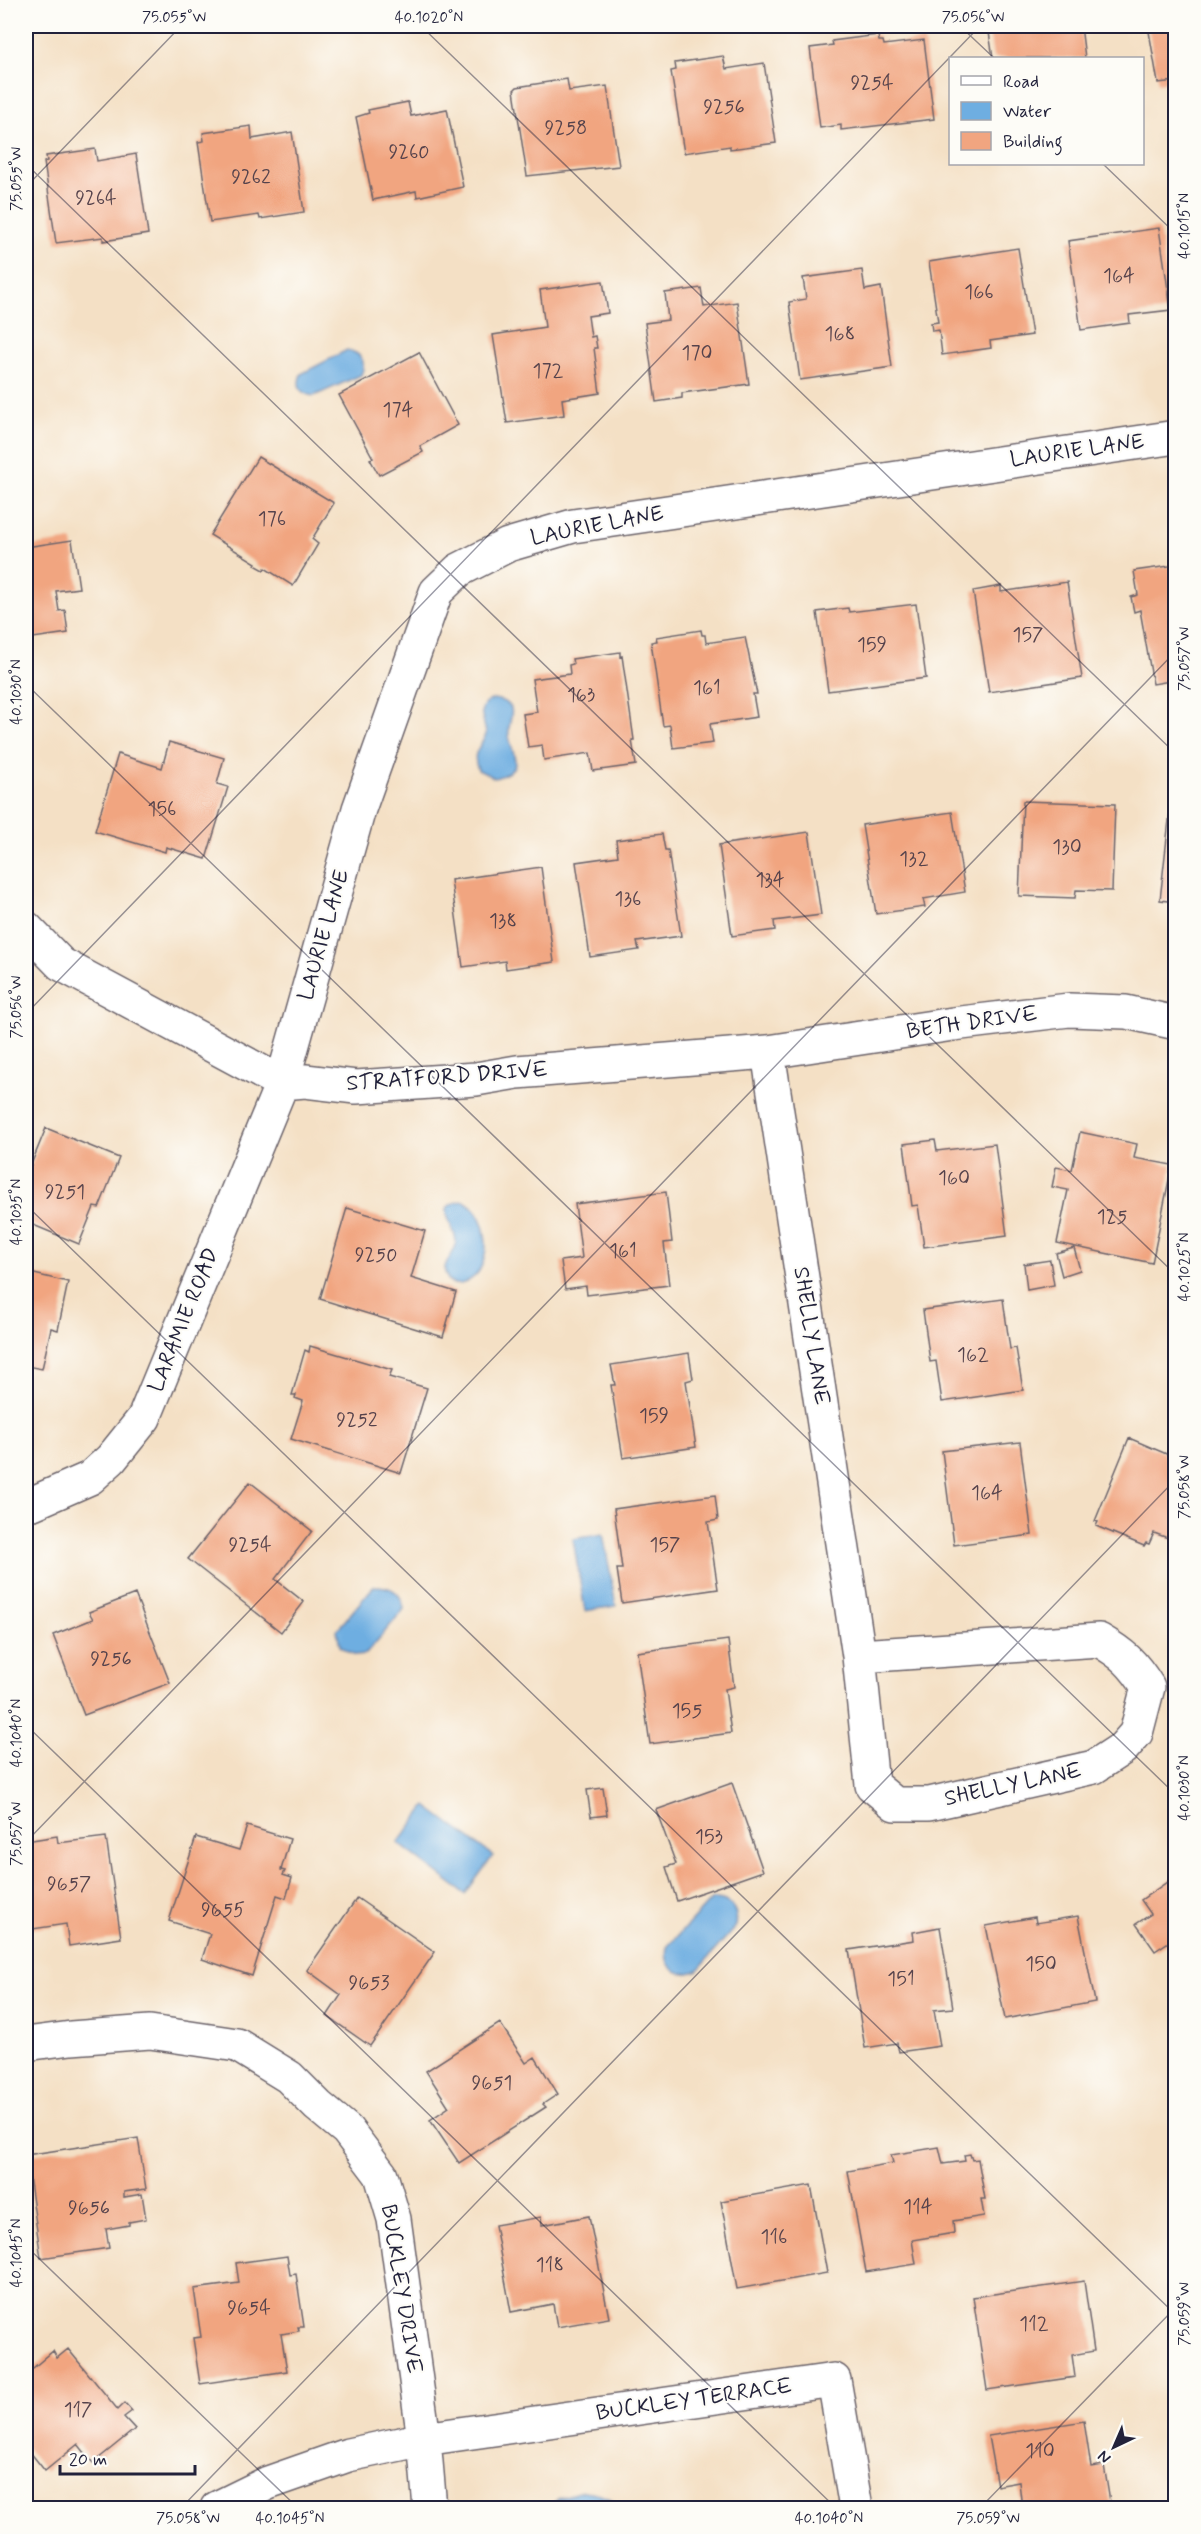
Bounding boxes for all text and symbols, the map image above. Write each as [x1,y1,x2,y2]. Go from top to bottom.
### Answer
text: 75.055°W [142,8,206,28]
text: 40.1020°N [395,8,463,28]
text: 75.056°W [942,8,1004,28]
legend [949,57,1144,165]
house number: 9254 [850,70,894,97]
text: Road [1003,70,1039,94]
house number: 9256 [703,94,745,121]
text: Water [1003,100,1052,124]
house number: 9258 [545,115,587,142]
text: Building [1003,130,1063,156]
house number: 9260 [389,139,429,166]
text: 75.055°W [7,147,27,211]
house number: 9262 [231,164,271,191]
house number: 9264 [75,185,117,212]
text: 40.1015°N [1175,193,1195,259]
house number: 164 [1103,263,1135,290]
house number: 166 [964,279,994,306]
house number: 168 [825,321,855,348]
house number: 170 [681,340,713,367]
house number: 172 [533,358,564,385]
house number: 174 [383,397,414,424]
street label: LAURIE LANE [1008,428,1146,474]
street label: LAURIE LANE [528,499,666,553]
house number: 176 [258,506,286,533]
house number: 157 [1013,622,1043,649]
text: 75.057°W [1175,627,1195,691]
house number: 159 [857,632,887,659]
text: 40.1030°N [7,659,27,725]
house number: 161 [693,675,721,702]
house number: 163 [567,682,595,709]
house number: 156 [147,796,177,823]
house number: 130 [1052,834,1082,861]
house number: 132 [899,846,929,873]
street label: LAURIE LANE [292,866,356,1004]
house number: 134 [755,867,785,894]
house number: 136 [615,886,641,913]
house number: 138 [489,908,517,935]
text: 75.056°W [7,976,27,1038]
street label: BETH DRIVE [905,1000,1039,1046]
street label: STRATFORD DRIVE [345,1056,549,1098]
house number: 160 [938,1165,970,1192]
text: 40.1035°N [7,1179,27,1245]
house number: 9251 [45,1179,85,1206]
house number: 125 [1097,1204,1127,1231]
text: 40.1025°N [1175,1232,1195,1302]
house number: 161 [609,1238,637,1265]
house number: 9250 [355,1242,397,1269]
street label: LARAMIE ROAD [142,1244,226,1396]
street label: SHELLY LANE [786,1265,836,1407]
house number: 162 [957,1342,989,1369]
house number: 159 [639,1403,669,1430]
house number: 9252 [336,1407,378,1434]
text: 75.058°W [1175,1455,1195,1519]
house number: 164 [971,1480,1003,1507]
house number: 9254 [228,1532,272,1559]
house number: 157 [650,1532,680,1559]
house number: 9256 [90,1646,132,1673]
house number: 155 [672,1698,702,1725]
text: 40.1040°N [7,1699,27,1767]
text: 40.1030°N [1175,1755,1195,1821]
street label: SHELLY LANE [942,1757,1084,1813]
text: 75.057°W [7,1802,27,1866]
house number: 153 [695,1824,723,1851]
house number: 9657 [47,1871,91,1898]
house number: 9655 [201,1897,245,1924]
house number: 150 [1025,1951,1057,1978]
house number: 151 [887,1966,915,1993]
house number: 9653 [348,1970,390,1997]
house number: 9651 [472,2070,512,2097]
house number: 114 [903,2194,933,2221]
house number: 9656 [68,2195,110,2222]
street label: BUCKLEY DRIVE [374,2202,428,2376]
text: 40.1045°N [7,2218,27,2288]
house number: 116 [761,2224,787,2251]
house number: 118 [536,2252,564,2279]
text: 75.059°W [1175,2282,1195,2346]
house number: 9654 [227,2295,271,2322]
house number: 112 [1019,2311,1049,2338]
street label: BUCKLEY TERRACE [594,2372,794,2428]
house number: 117 [64,2397,92,2424]
north arrow [1084,2417,1144,2477]
scale bar [60,2438,195,2476]
house number: 110 [1025,2438,1055,2465]
text: N [1093,2445,1116,2468]
text: 20 m [69,2448,107,2472]
text: 75.058°W [156,2509,220,2529]
text: 40.1045°N [255,2509,325,2529]
text: 40.1040°N [795,2509,863,2529]
text: 75.059°W [956,2509,1020,2529]

